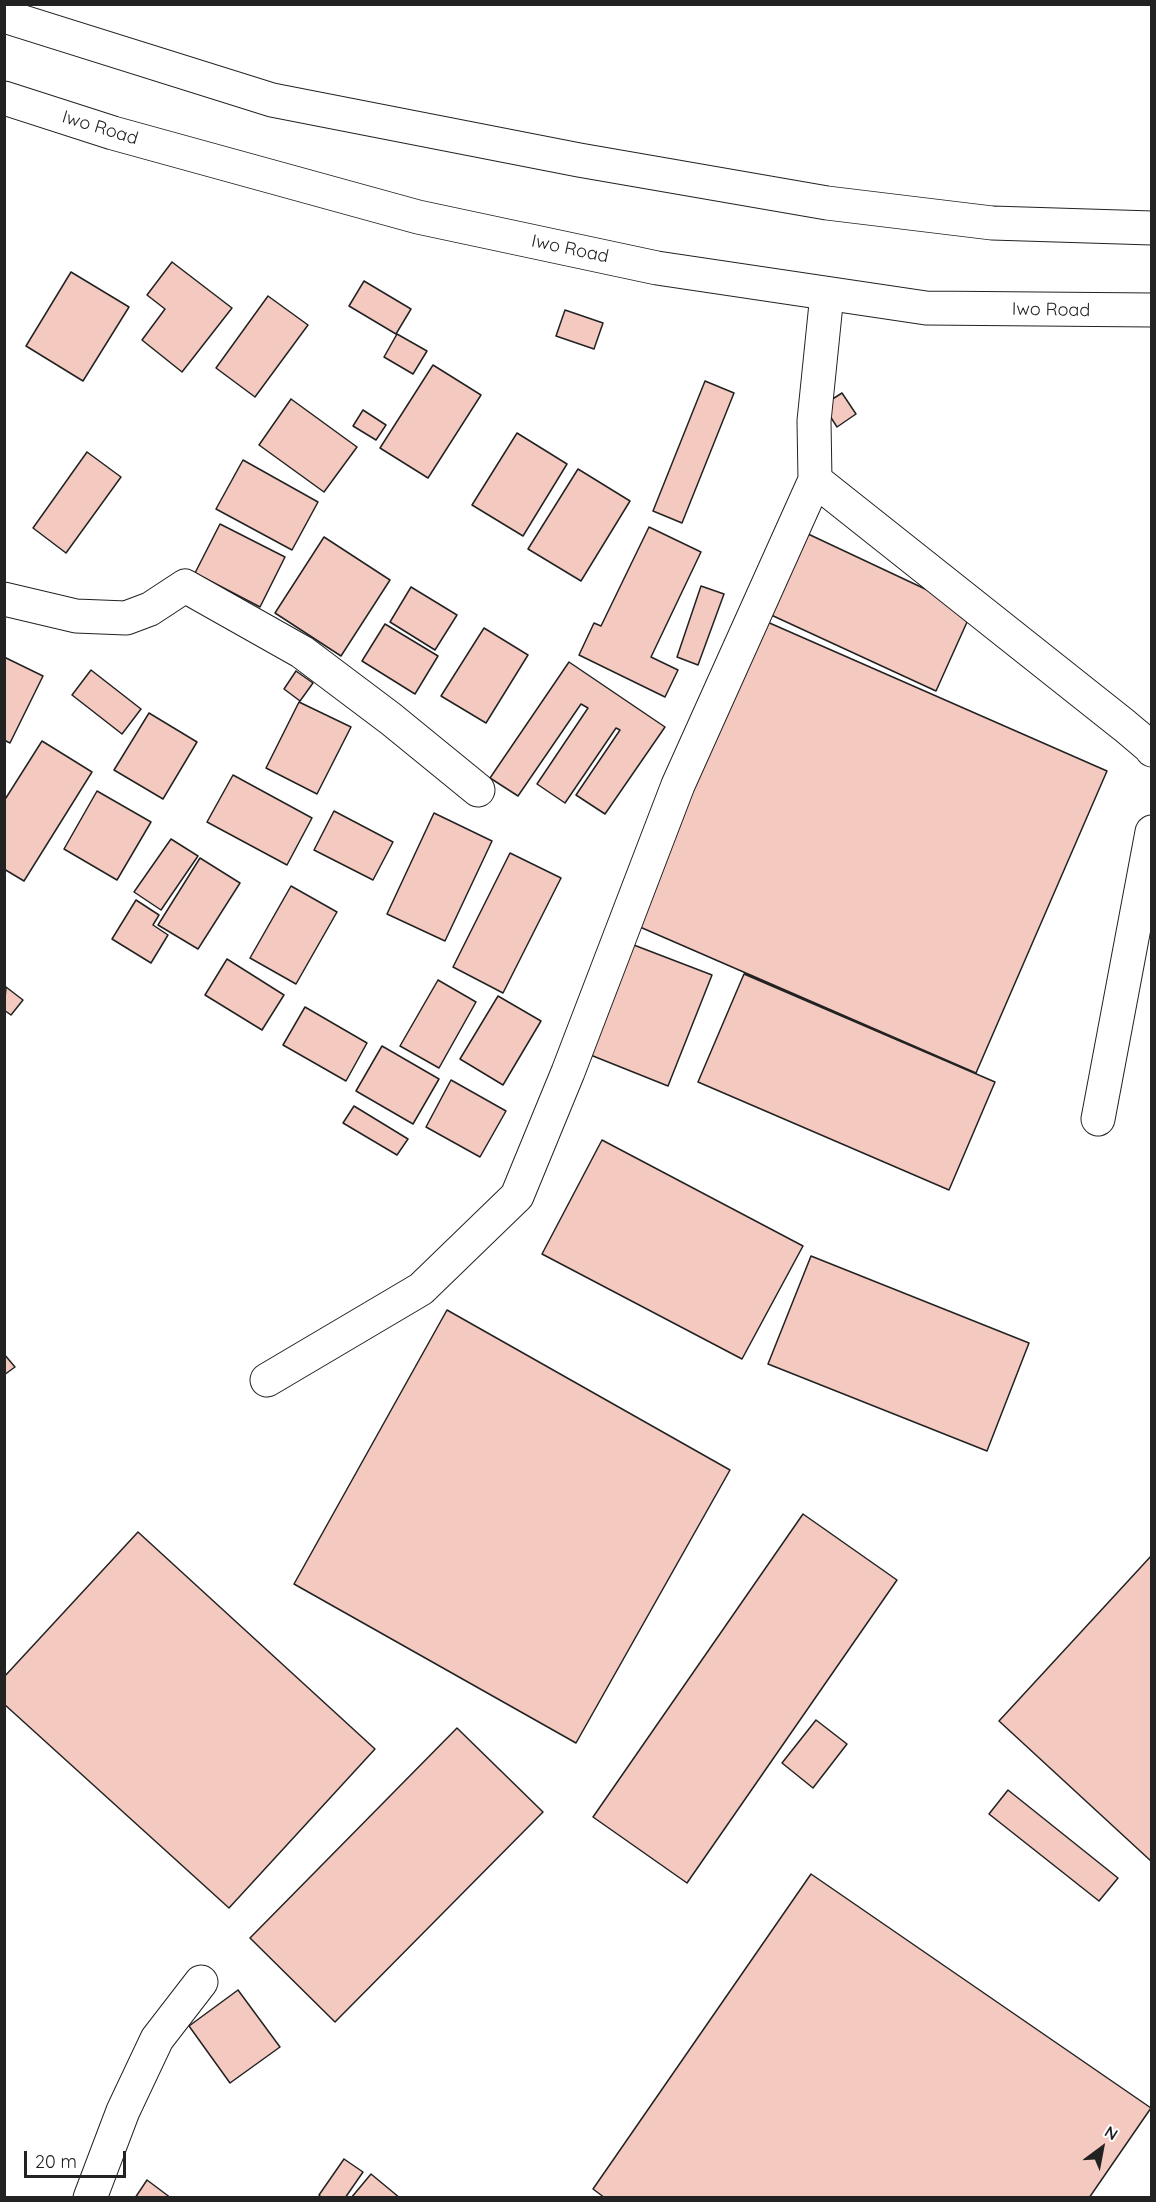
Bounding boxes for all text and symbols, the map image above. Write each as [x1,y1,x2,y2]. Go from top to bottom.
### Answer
street label: Iwo Road [59,106,141,150]
street label: Iwo Road [529,230,611,268]
street label: Iwo Road [1012,299,1090,321]
north arrow [1072,2118,1132,2178]
text: N [1101,2121,1122,2144]
scale bar [27,2139,129,2177]
text: 20 m [35,2150,77,2173]

